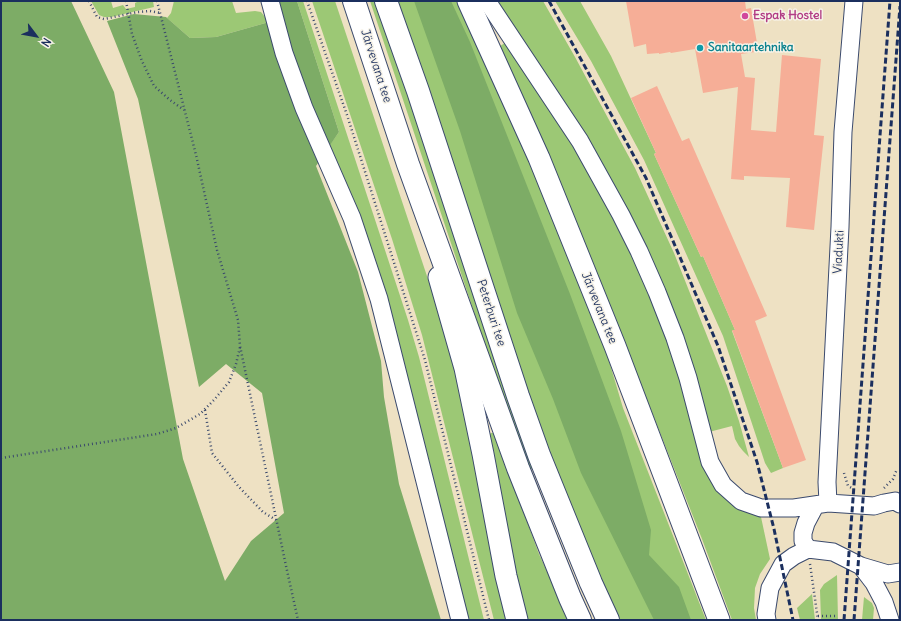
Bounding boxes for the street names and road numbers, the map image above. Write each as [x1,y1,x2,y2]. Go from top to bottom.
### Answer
street label: Järvevana tee [357,28,395,104]
street label: Viadukti [831,230,847,274]
street label: Järvevana tee [578,270,620,346]
street label: Peterburi tee [473,278,509,348]

